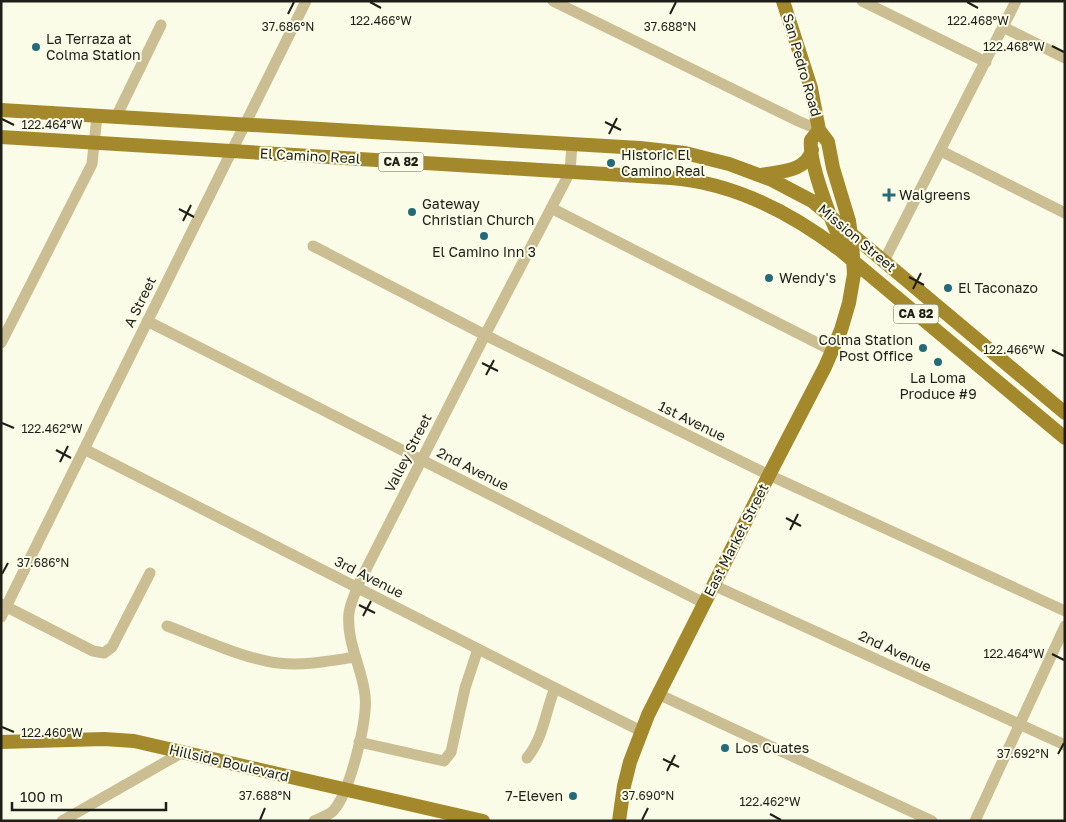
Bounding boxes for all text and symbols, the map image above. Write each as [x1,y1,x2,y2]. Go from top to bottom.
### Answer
street label: San Pedro Road [780,11,825,118]
text: 122.466°W [350,13,412,28]
text: 122.468°W [947,13,1009,28]
text: 37.686°N [262,19,314,34]
text: 37.688°N [644,19,696,34]
place label: La Terraza at Colma Station [46,30,141,63]
text: 122.468°W [983,39,1045,54]
marker: La Terraza at Colma Station [30,41,42,53]
text: 122.464°W [22,117,83,132]
street label: El Camino Real [259,144,361,167]
place label: Historic El Camino Real [621,146,705,179]
road number: CA 82 [378,152,424,172]
marker: Historic El Camino Real [605,157,617,169]
place label: Walgreens [899,186,970,203]
marker: Walgreens [883,189,895,201]
place label: Gateway Christian Church [422,195,534,228]
street label: Mission Street [815,200,900,275]
marker: Gateway Christian Church [406,206,418,218]
marker: El Camino Inn 3 [478,230,490,242]
place label: El Camino Inn 3 [432,243,536,260]
place label: Wendy's [779,269,836,286]
marker: Wendy's [763,272,775,284]
street label: A Street [120,274,159,330]
place label: El Taconazo [958,279,1038,296]
marker: El Taconazo [942,282,954,294]
road number: CA 82 [894,304,938,324]
place label: Colma Station Post Office [818,331,913,364]
marker: Colma Station Post Office [917,342,929,354]
text: 122.466°W [983,342,1045,357]
marker: La Loma Produce #9 [932,356,944,368]
place label: La Loma Produce #9 [899,369,977,402]
street label: 1st Avenue [656,397,729,444]
street label: Valley Street [380,411,435,495]
text: 122.462°W [21,421,83,436]
street label: 2nd Avenue [435,443,512,494]
street label: East Market Street [700,480,771,599]
street label: 3rd Avenue [332,552,407,601]
text: 37.686°N [17,555,69,570]
street label: 2nd Avenue [856,626,934,675]
text: 122.464°W [984,646,1045,661]
text: 122.460°W [21,725,83,740]
place label: Los Cuates [735,739,809,756]
street label: Hillside Boulevard [168,740,291,785]
marker: Los Cuates [719,742,731,754]
text: 37.692°N [997,746,1049,761]
scale bar [12,780,166,812]
text: 100 m [20,787,63,805]
place label: 7-Eleven [505,787,563,804]
text: 37.688°N [239,788,291,803]
text: 37.690°N [622,788,674,803]
marker: 7-Eleven [567,790,579,802]
text: 122.462°W [739,794,801,809]

